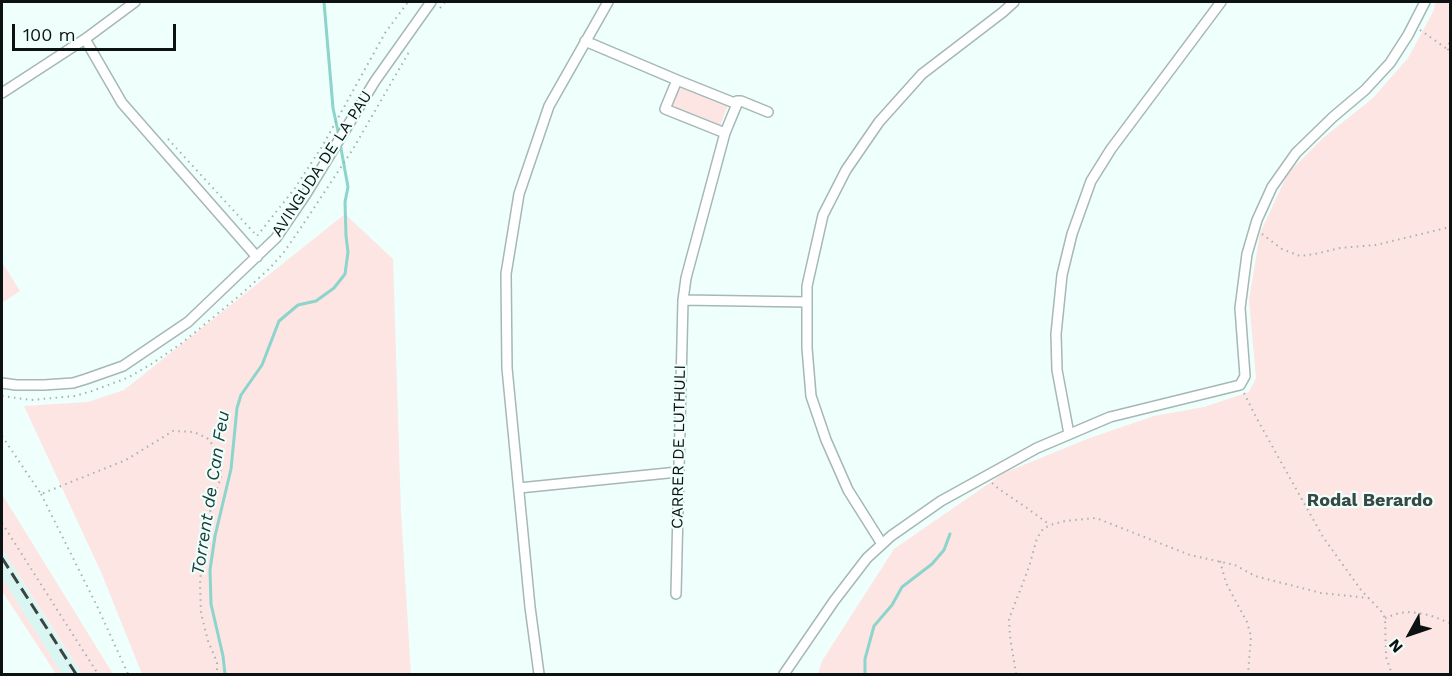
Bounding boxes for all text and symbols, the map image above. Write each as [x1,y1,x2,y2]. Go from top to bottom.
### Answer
scale bar [15,12,178,50]
text: 100 m [23,24,76,45]
street label: AVINGUDA DE LA PAU [268,88,376,240]
street label: CARRER DE LUTHULI [668,365,690,529]
water label: Torrent de Can Feu [187,409,235,577]
district label: Rodal Berardo [1307,490,1433,512]
north arrow [1380,604,1440,664]
text: N [1385,635,1407,657]

